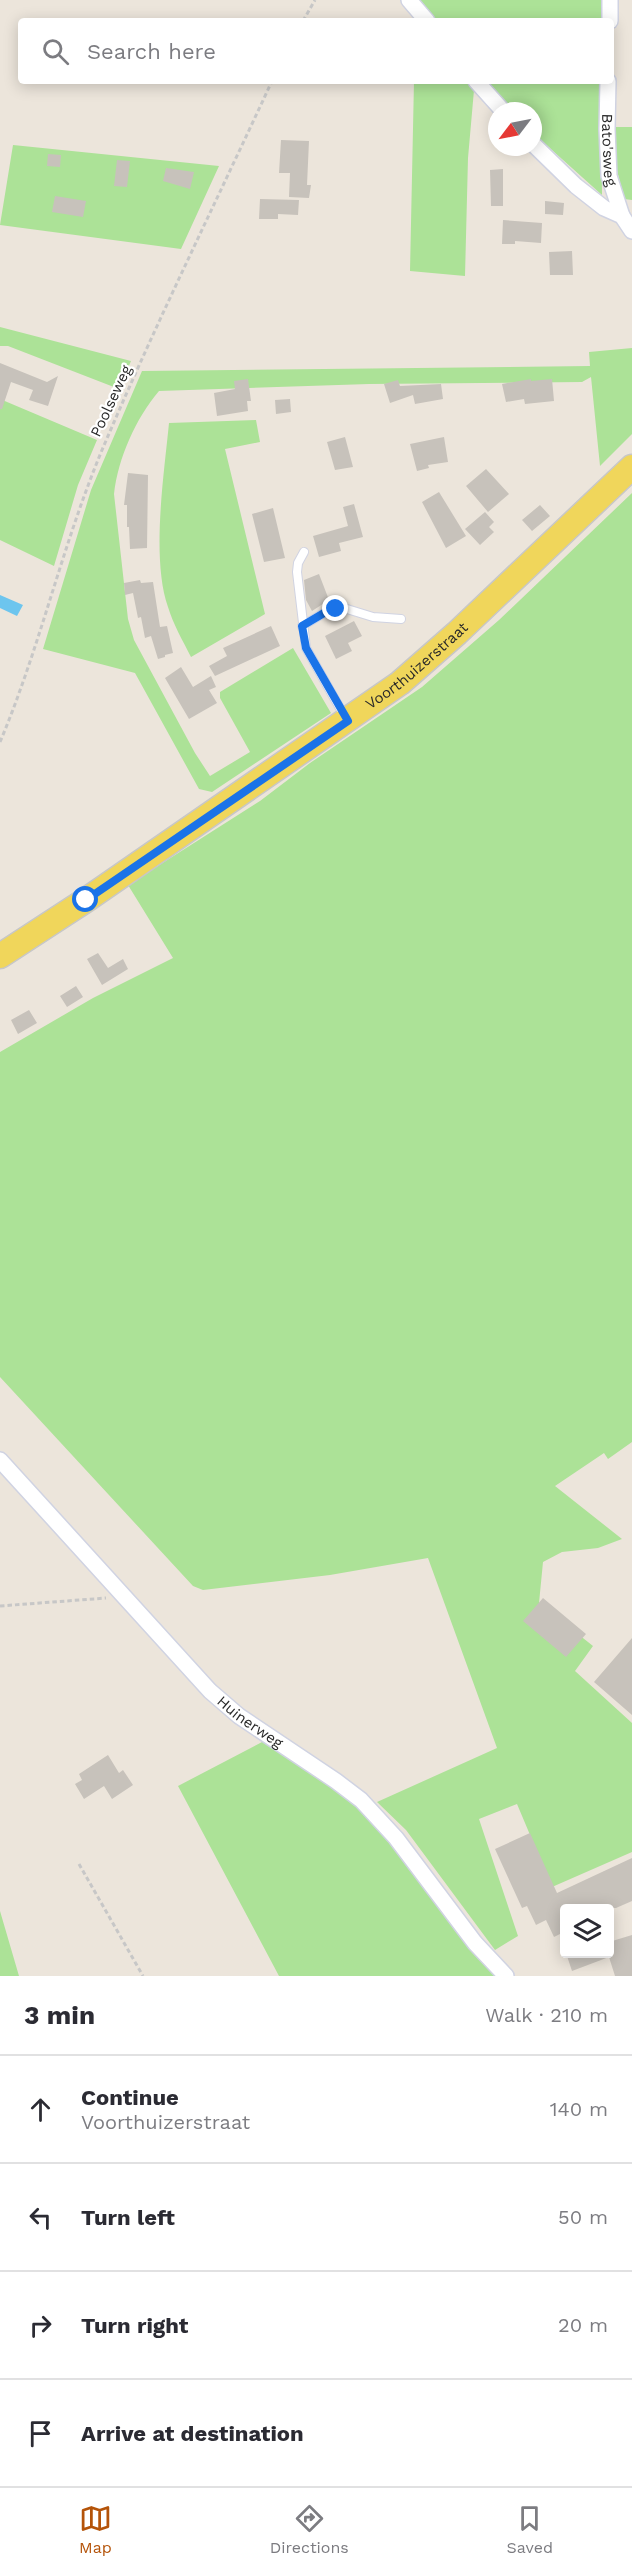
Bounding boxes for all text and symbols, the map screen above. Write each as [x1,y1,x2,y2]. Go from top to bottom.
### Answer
search box [18,18,614,84]
icon: search [39,35,72,68]
text: Search here [87,39,216,64]
north arrow [488,102,542,156]
street label: Bato'sweg [598,113,621,189]
street label: Poolseweg [87,362,135,440]
route end [322,595,348,621]
street label: Voorthuizerstraat [362,618,472,713]
route start [72,886,98,912]
street label: Huinerweg [213,1692,286,1752]
map controls [560,1904,614,1958]
button: layers [560,1904,614,1958]
text: 3 min [24,2000,95,2030]
text: Walk · 210 m [485,2003,608,2027]
text: Continue [81,2085,179,2110]
icon: ahead [24,2093,57,2126]
text: 140 m [550,2097,608,2121]
text: Voorthuizerstraat [81,2110,250,2134]
icon: left [24,2201,57,2234]
text: Turn left [81,2205,175,2230]
text: 50 m [558,2205,608,2229]
icon: right [24,2309,57,2342]
text: Turn right [81,2313,188,2338]
text: 20 m [558,2313,608,2337]
icon: arrive [24,2417,57,2450]
text: Arrive at destination [81,2421,304,2446]
tab: Map [79,2502,112,2557]
tab: Directions [270,2502,349,2557]
tab: Saved [507,2502,553,2557]

